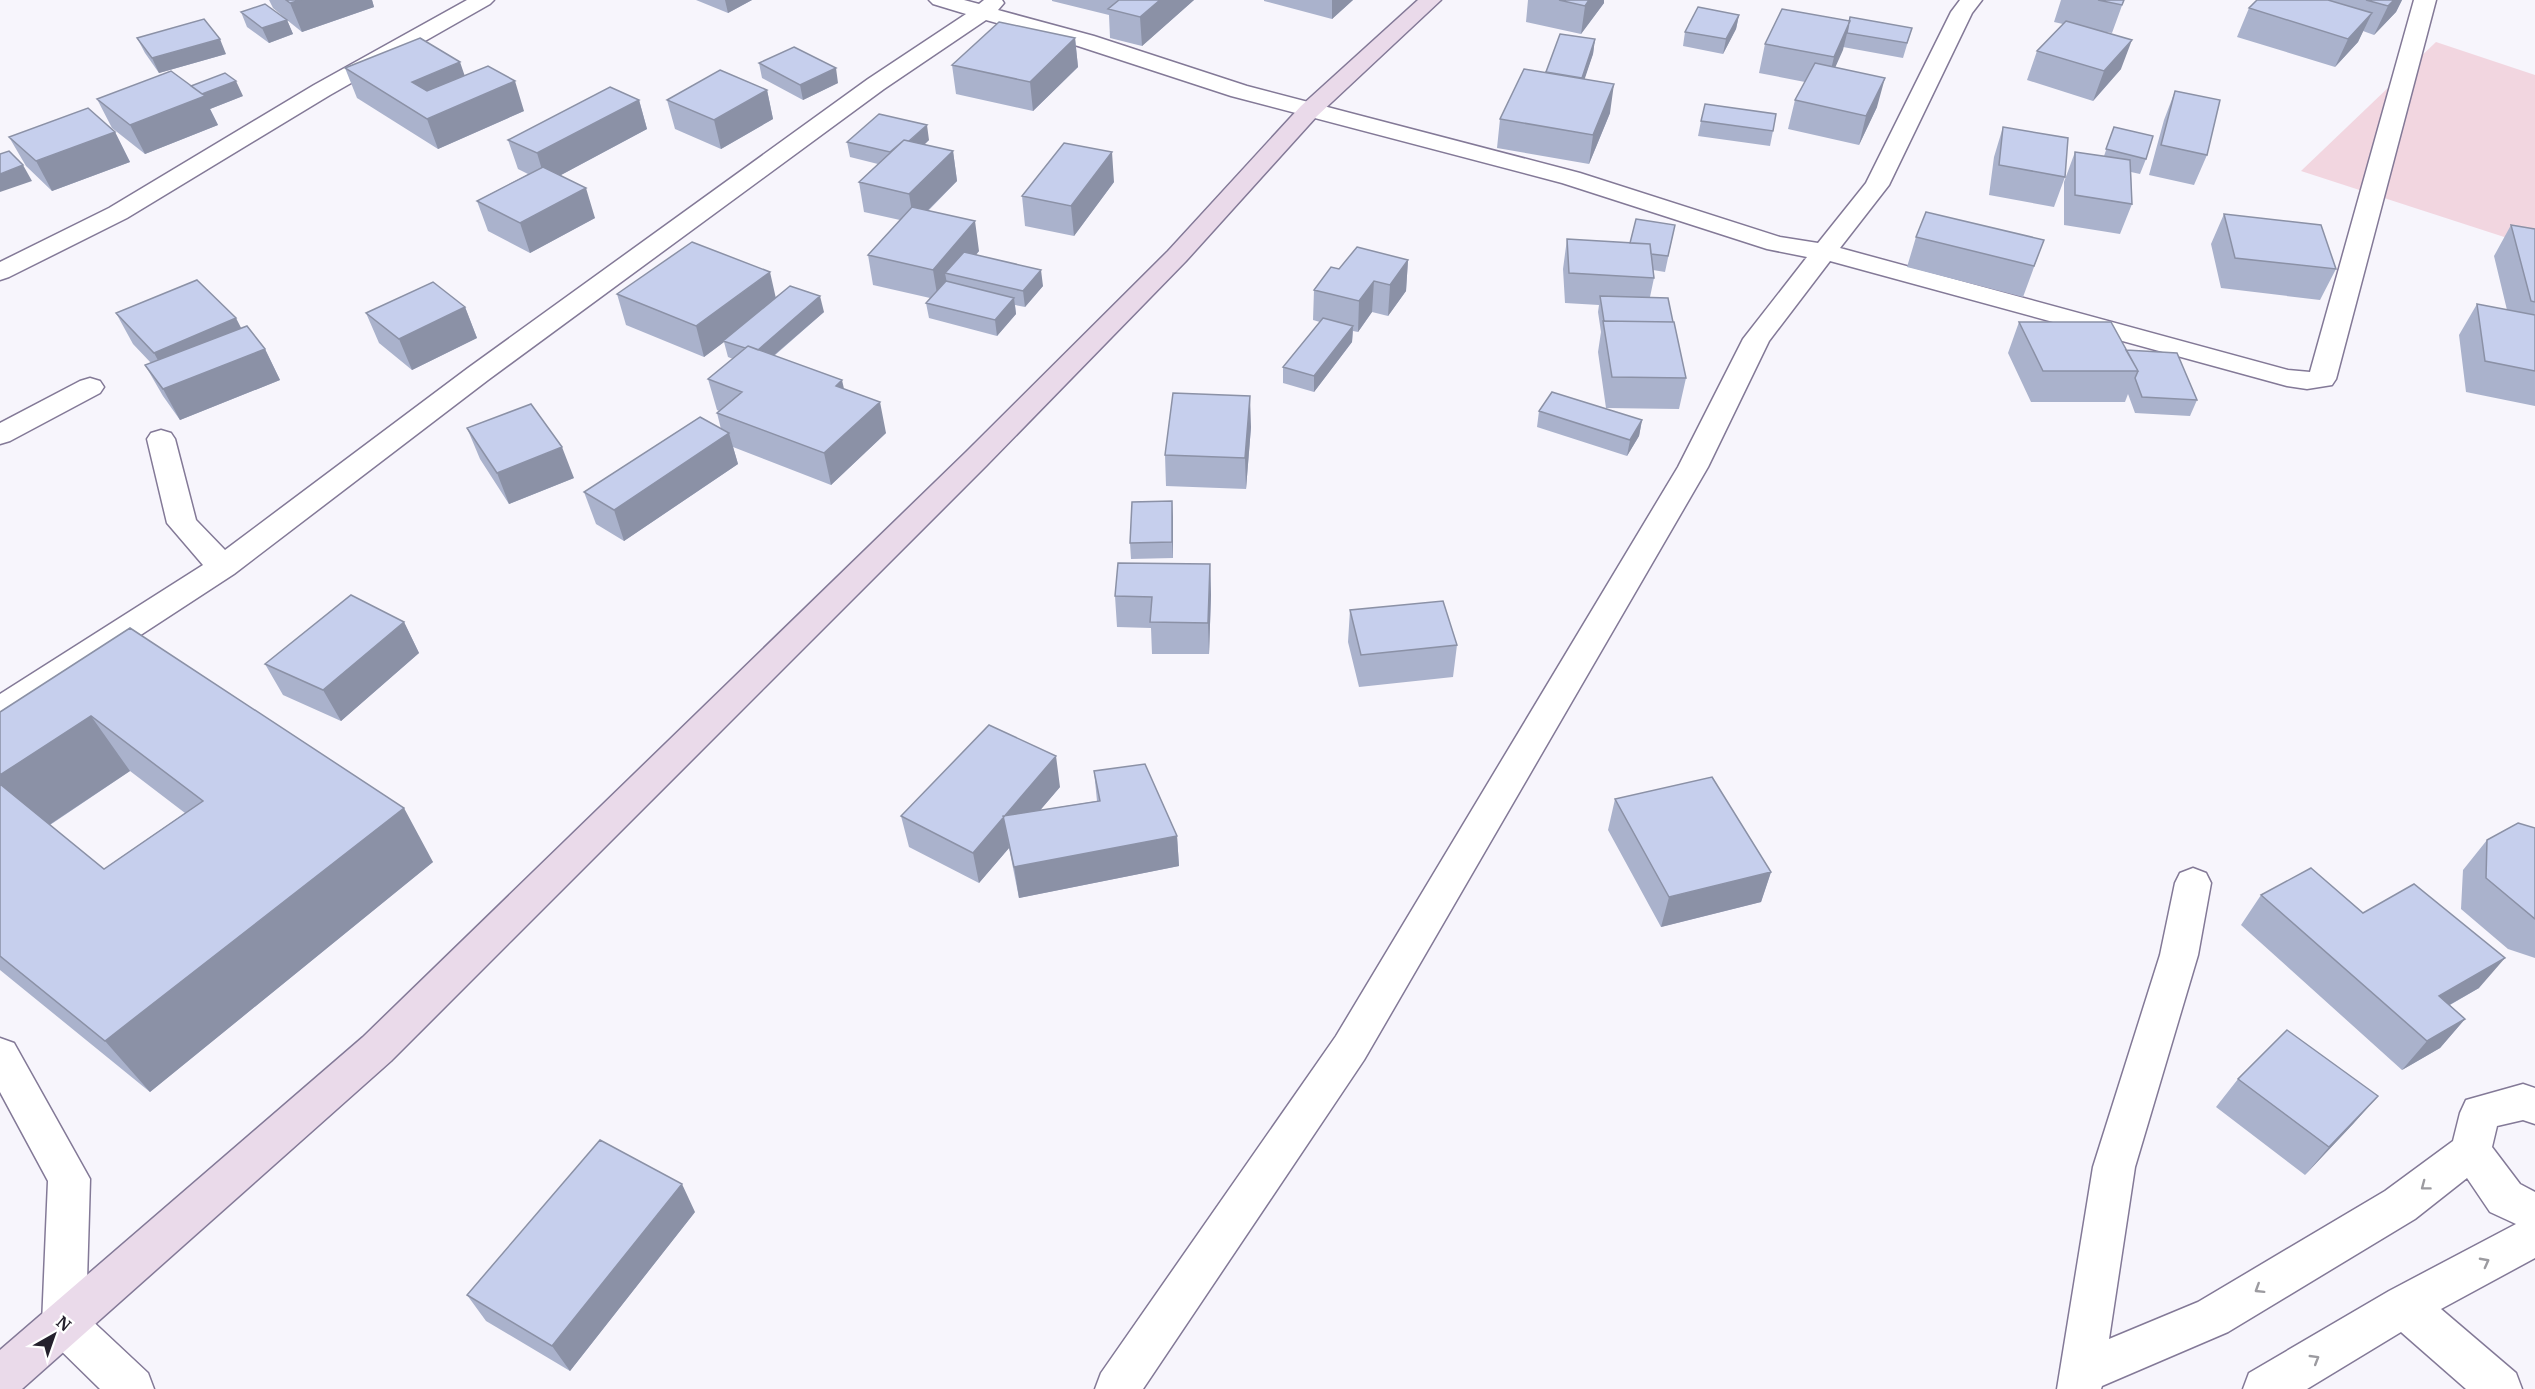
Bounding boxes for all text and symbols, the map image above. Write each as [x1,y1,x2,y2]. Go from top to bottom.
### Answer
one-way arrow [2420,1179,2431,1190]
one-way arrow [2478,1258,2489,1269]
one-way arrow [2255,1281,2265,1293]
north arrow [24,1305,84,1365]
text: N [52,1312,75,1335]
one-way arrow [2309,1355,2319,1366]

